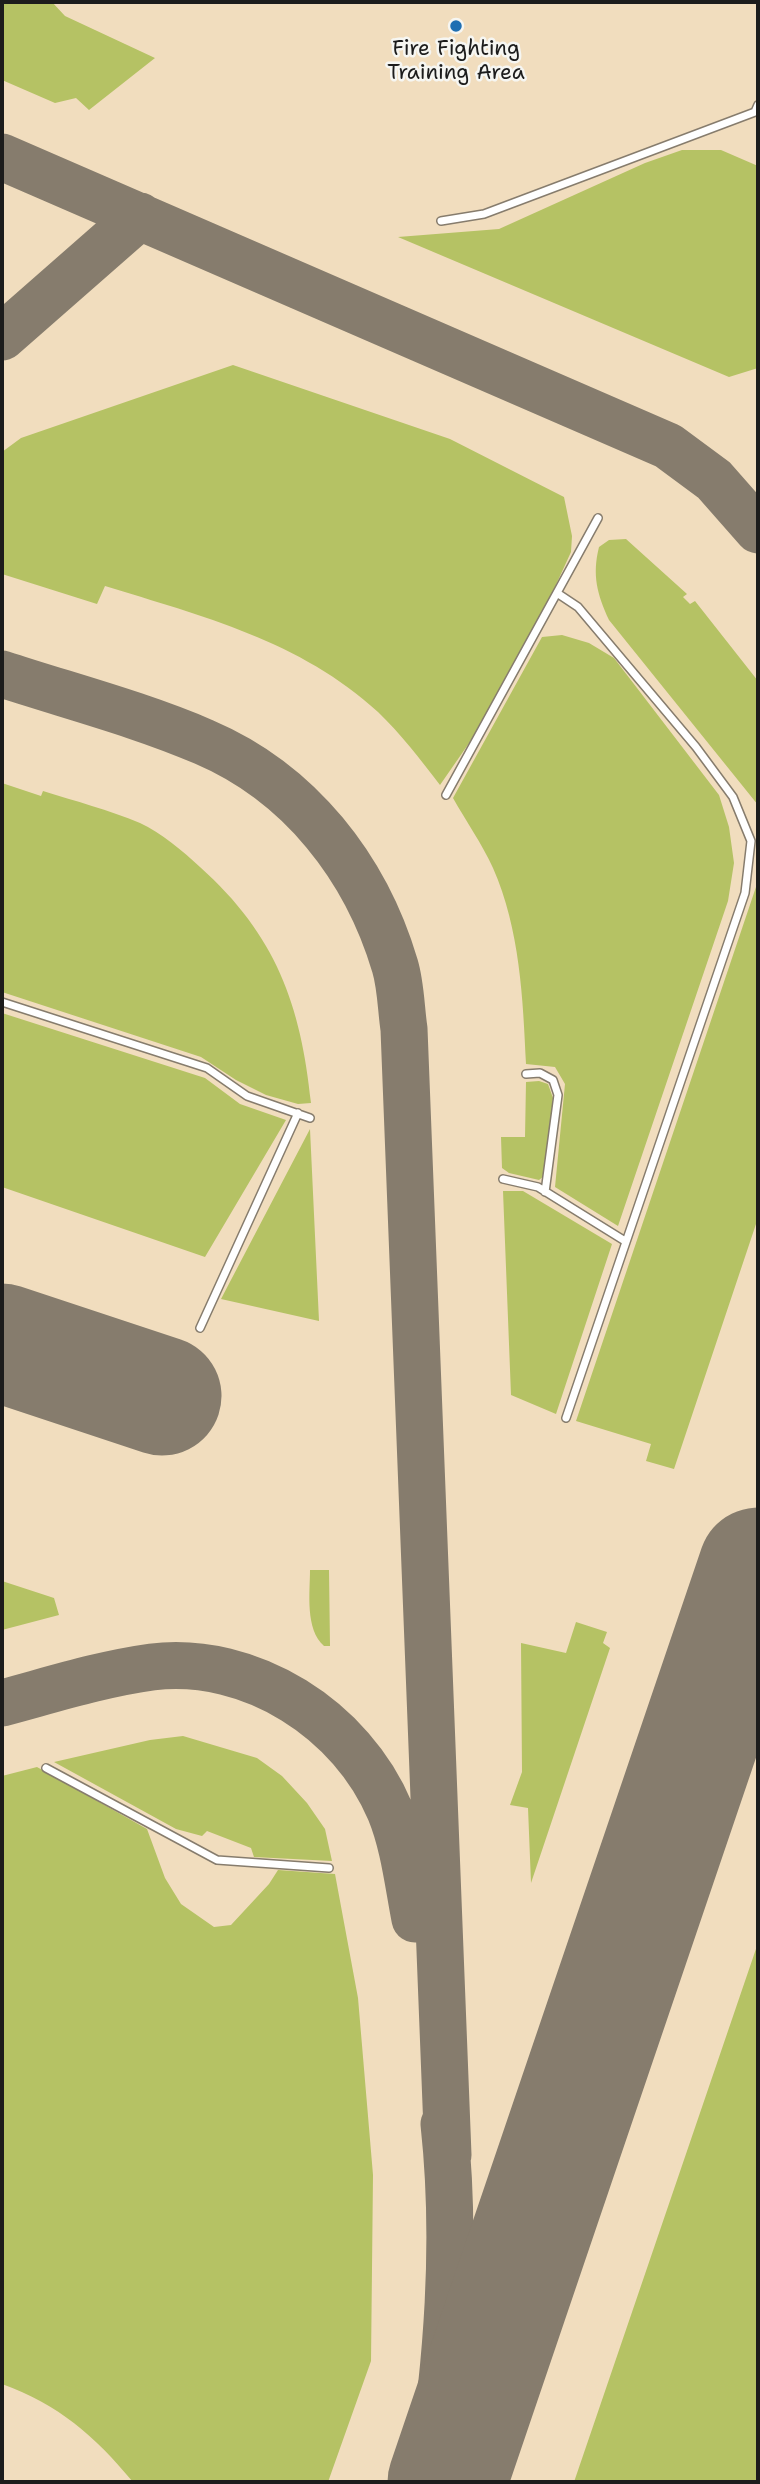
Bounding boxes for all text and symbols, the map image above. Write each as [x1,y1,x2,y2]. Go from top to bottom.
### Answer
marker: Fire Fighting Training Area [448,18,464,34]
place label: Fire Fighting Training Area [387,37,525,87]

